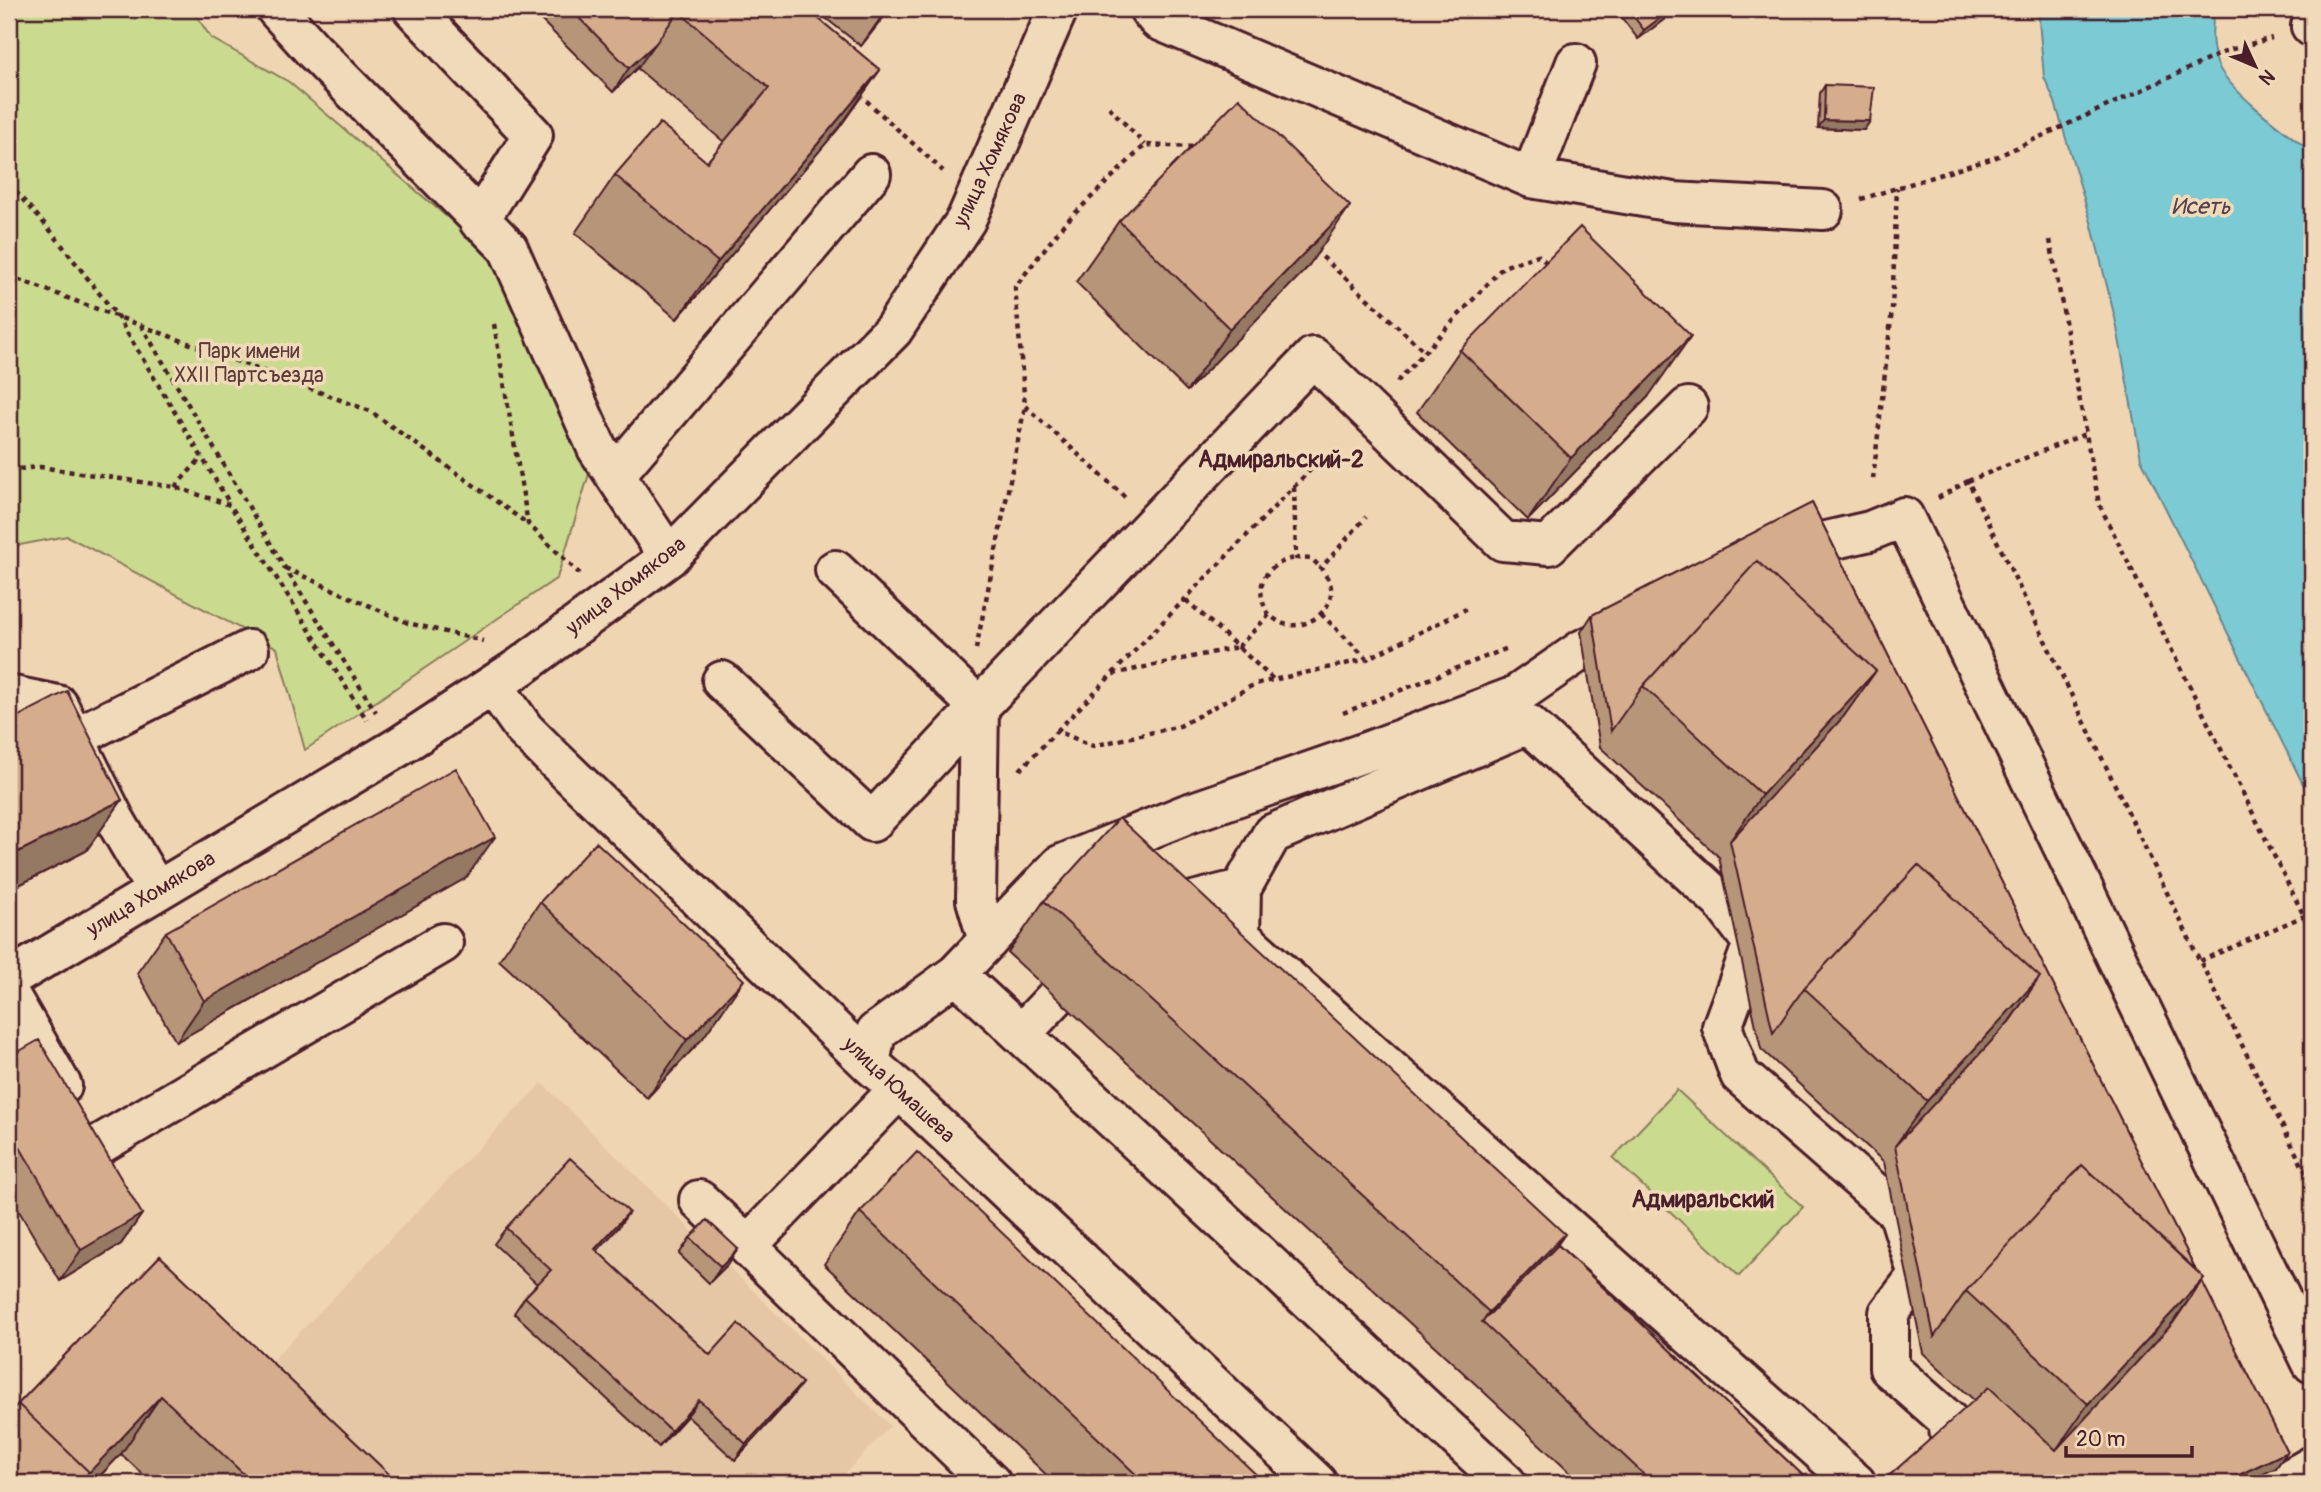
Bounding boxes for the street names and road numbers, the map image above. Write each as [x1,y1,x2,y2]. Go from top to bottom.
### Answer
street label: улица Хомякова [947,88,1033,232]
street label: улица Хомякова [560,531,692,642]
street label: улица Хомякова [81,845,220,944]
street label: улица Юмашева [836,1030,961,1149]

